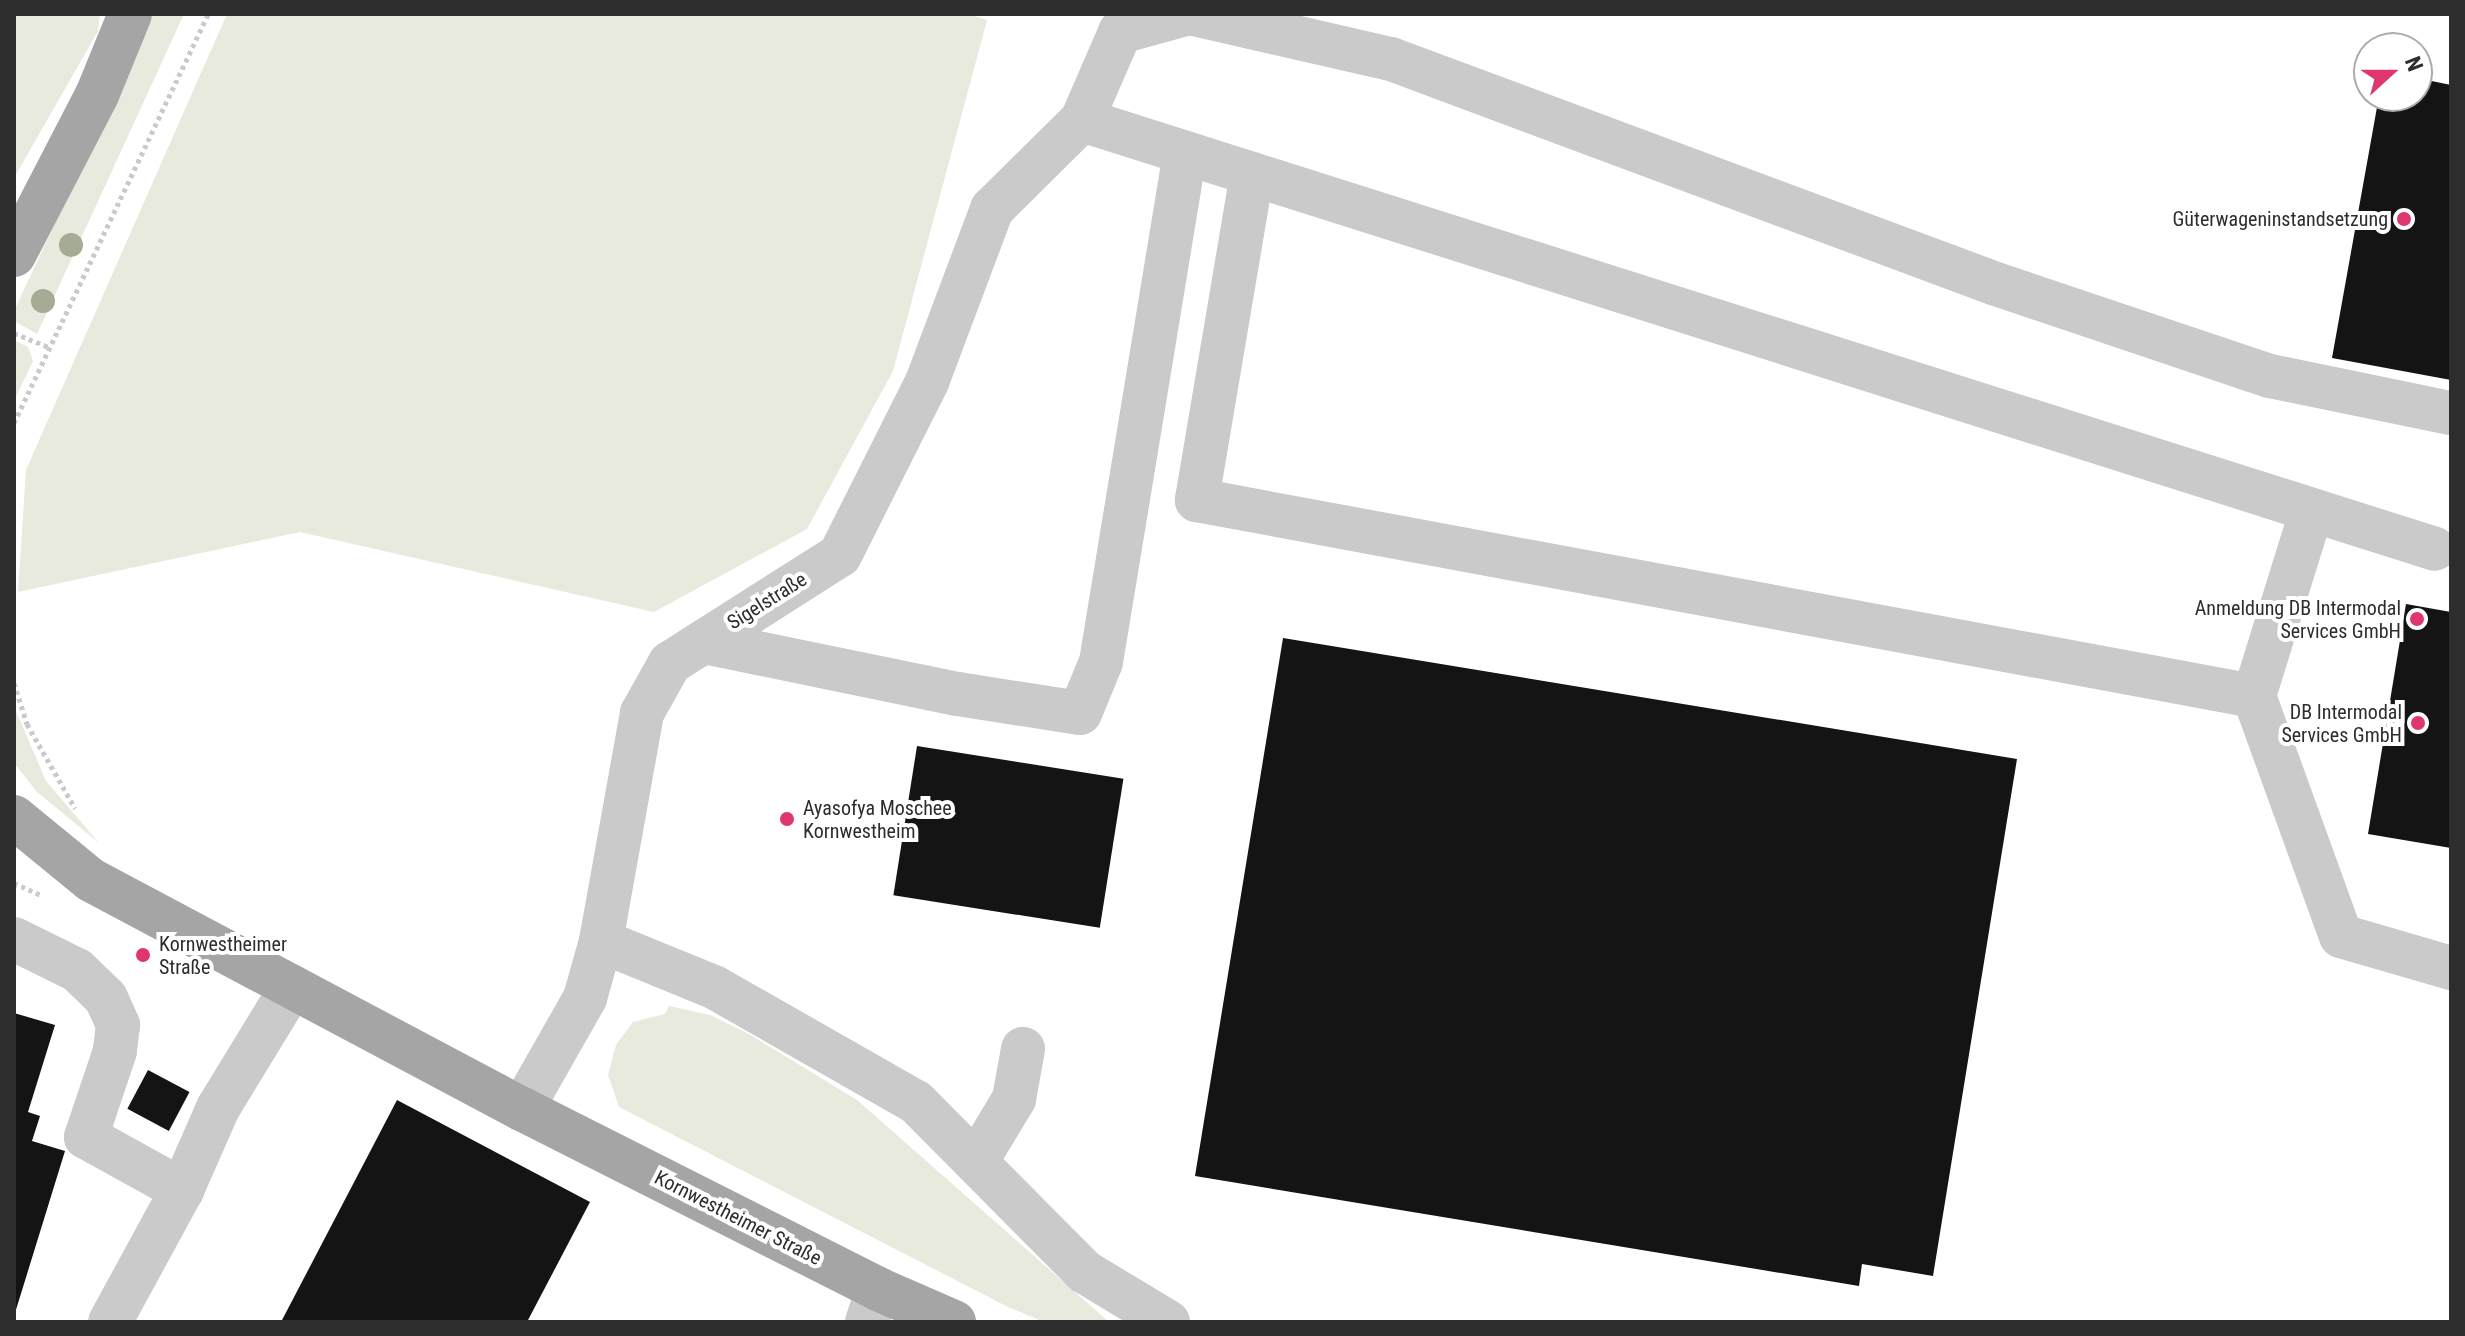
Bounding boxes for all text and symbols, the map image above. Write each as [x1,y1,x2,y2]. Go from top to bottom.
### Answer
north arrow [2353,32,2433,112]
text: N [2400,53,2428,75]
place label: Güterwageninstandsetzung [2173,207,2388,231]
marker: Güterwageninstandsetzung [2395,210,2413,228]
street label: Sigelstraße [723,567,811,635]
place label: Anmeldung DB Intermodal Services GmbH [2195,596,2401,643]
marker: Anmeldung DB Intermodal Services GmbH [2408,610,2426,628]
place label: DB Intermodal Services GmbH [2281,700,2402,747]
marker: DB Intermodal Services GmbH [2409,714,2427,732]
place label: Ayasofya Moschee Kornwestheim [803,796,952,843]
marker: Ayasofya Moschee Kornwestheim [778,810,796,828]
place label: Kornwestheimer Straße [159,932,287,979]
marker: Kornwestheimer Straße [134,946,152,964]
street label: Kornwestheimer Straße [651,1166,825,1270]

